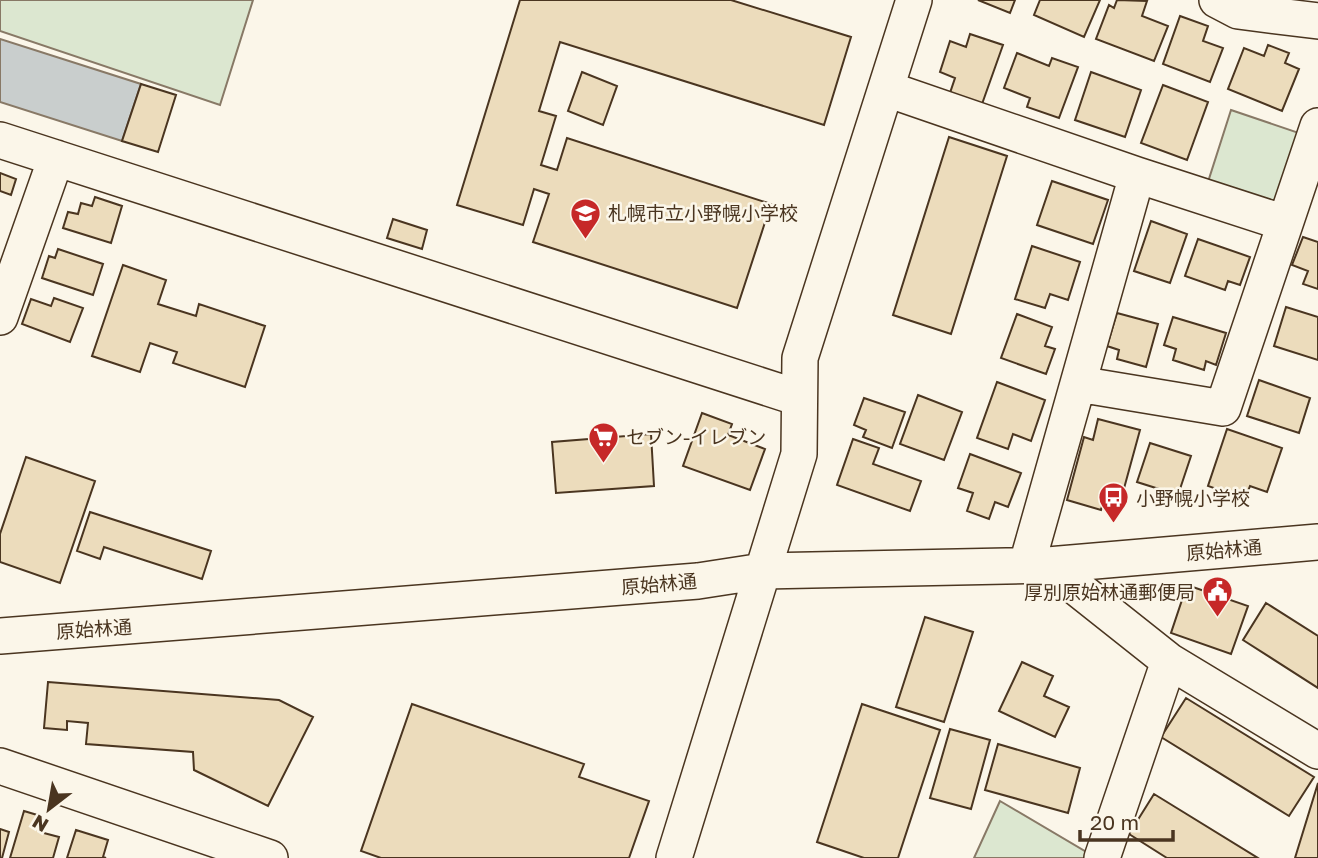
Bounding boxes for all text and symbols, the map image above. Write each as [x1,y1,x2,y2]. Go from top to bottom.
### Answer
school or university icon: 札幌市立小野幌小学校 [568,196,602,240]
place label: 札幌市立小野幌小学校 [608,201,798,224]
supermarket icon: セブン-イレブン [586,420,620,464]
place label: セブン-イレブン [626,425,766,448]
bus stop icon: 小野幌小学校 [1096,481,1130,525]
place label: 小野幌小学校 [1136,486,1250,509]
street label: 原始林通 [1185,535,1263,564]
street label: 原始林通 [620,569,698,598]
public building icon: 厚別原始林通郵便局 [1201,575,1235,619]
place label: 厚別原始林通郵便局 [1024,580,1195,603]
street label: 原始林通 [55,614,133,643]
north arrow [14,774,84,844]
scale bar [1080,798,1173,842]
text: 20 m [1090,809,1139,835]
text: N [28,810,52,838]

